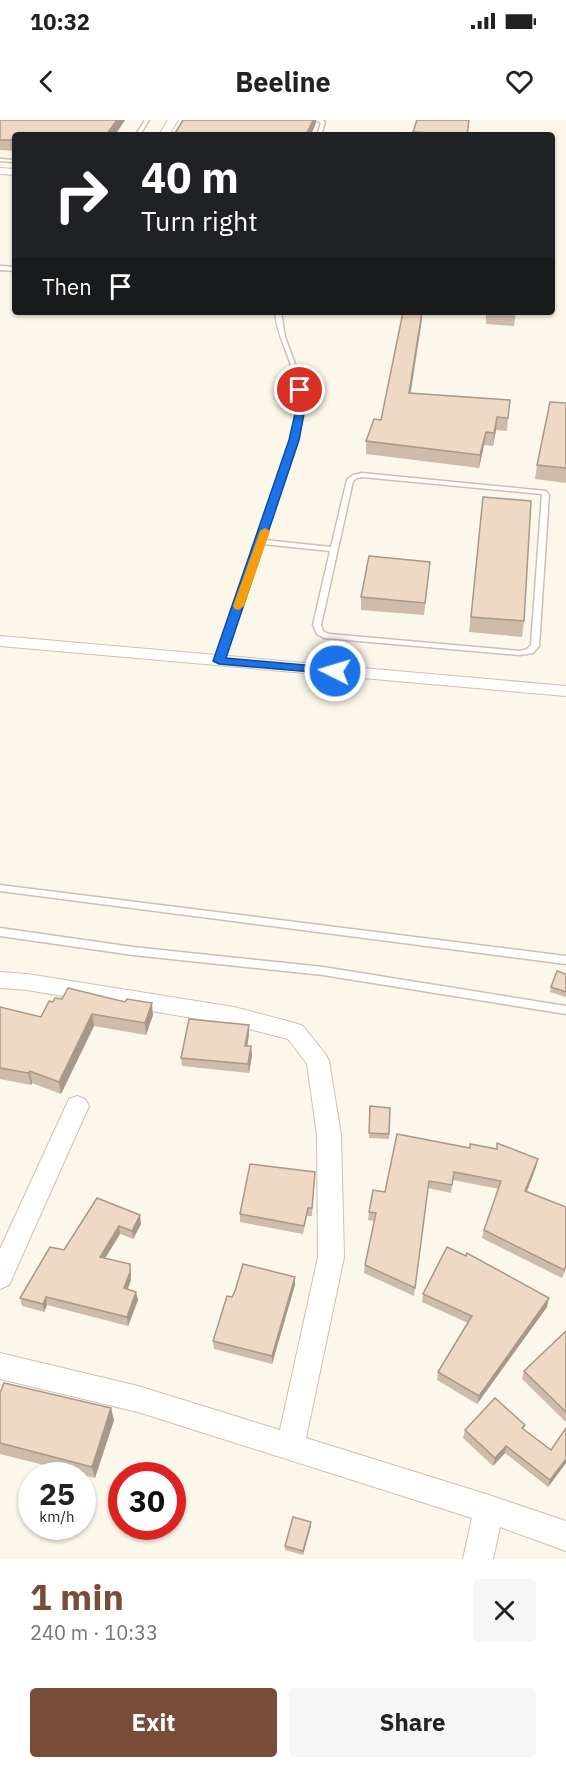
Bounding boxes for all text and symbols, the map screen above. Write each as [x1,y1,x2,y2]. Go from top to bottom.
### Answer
text: 10:32 [30,7,90,36]
text: Beeline [235,64,331,99]
icon: back [30,65,63,98]
icon: heart [503,65,536,98]
text: 40 m [141,150,239,205]
icon: right [42,156,120,234]
text: Turn right [141,203,258,238]
icon: arrive [104,270,137,303]
text: Then [42,272,92,301]
pin [274,364,325,415]
icon: arrive [283,373,316,406]
position arrow [303,639,367,703]
speed limit sign: 30 [108,1462,186,1540]
text: 25 [39,1474,75,1513]
text: km/h [39,1507,75,1526]
text: 1 min [30,1573,124,1620]
button: close [473,1579,536,1642]
text: 240 m · 10:33 [30,1619,158,1646]
button: Exit [30,1688,277,1757]
button: Share [289,1688,536,1757]

